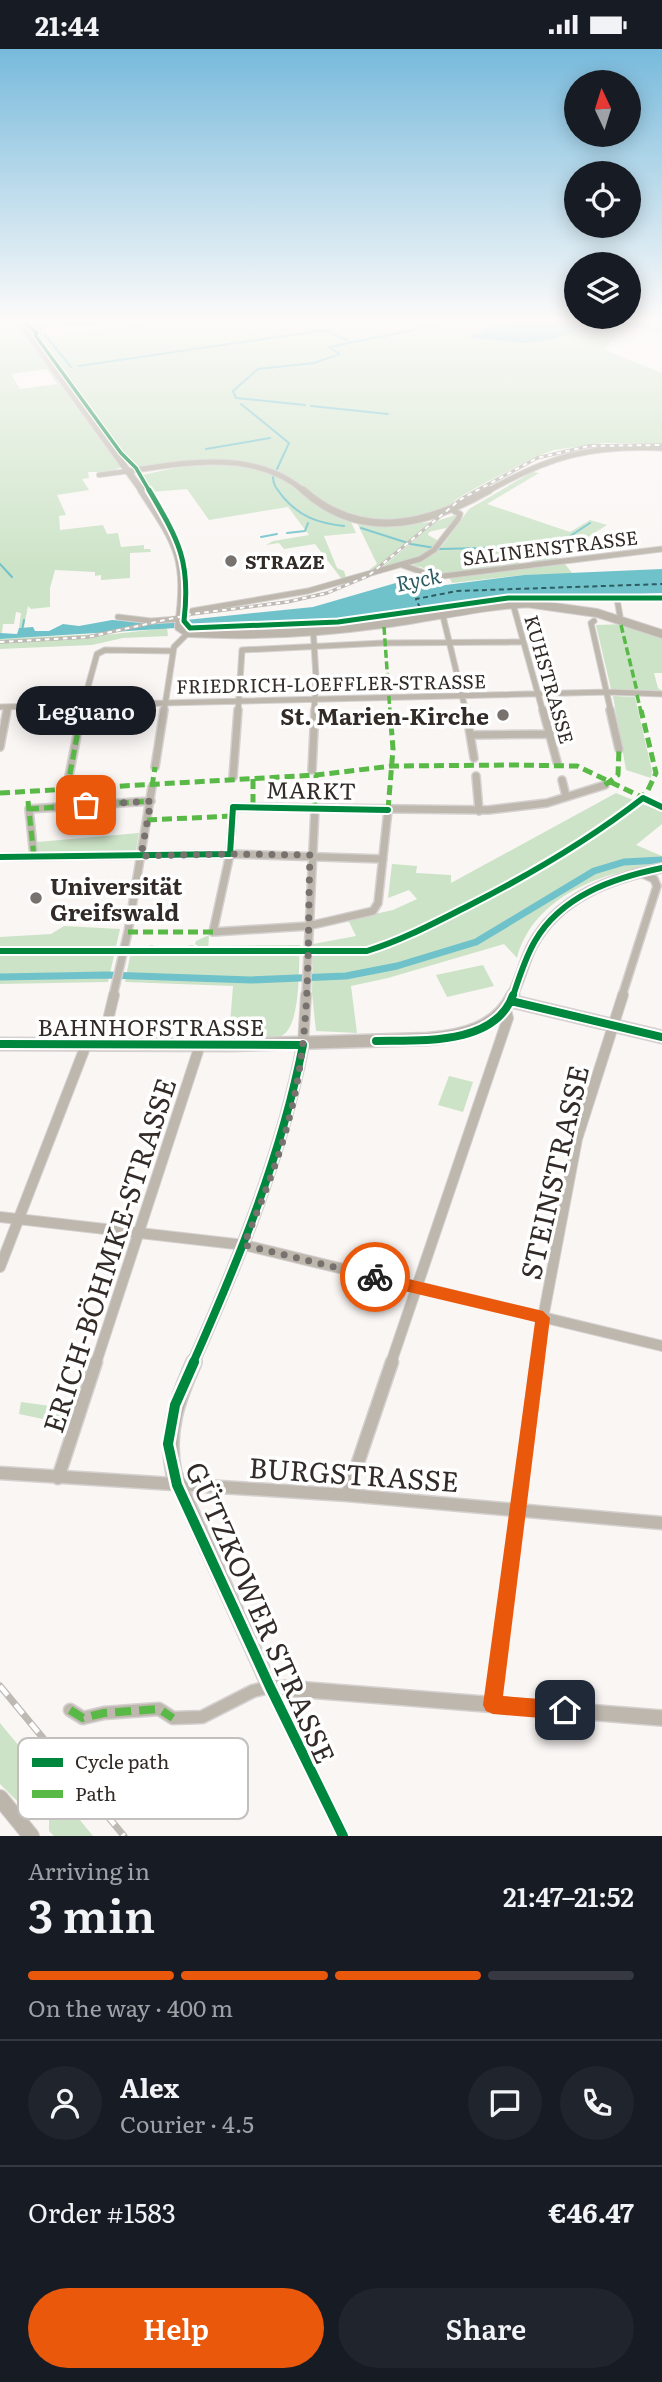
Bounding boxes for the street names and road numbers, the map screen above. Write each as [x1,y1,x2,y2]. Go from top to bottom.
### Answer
street label: SALINENSTRASSE [461,522,639,572]
street label: KUHSTRASSE [518,611,582,747]
street label: FRIEDRICH-LOEFFLER-STRASSE [176,666,486,700]
street label: MARKT [266,771,357,807]
street label: BAHNHOFSTRASSE [38,1009,264,1043]
street label: STEINSTRASSE [508,1061,598,1283]
street label: ERICH-BÖHMKE-STRASSE [31,1072,185,1438]
street label: BURGSTRASSE [248,1445,460,1501]
street label: GÜTZKOWER STRASSE [176,1454,348,1770]

